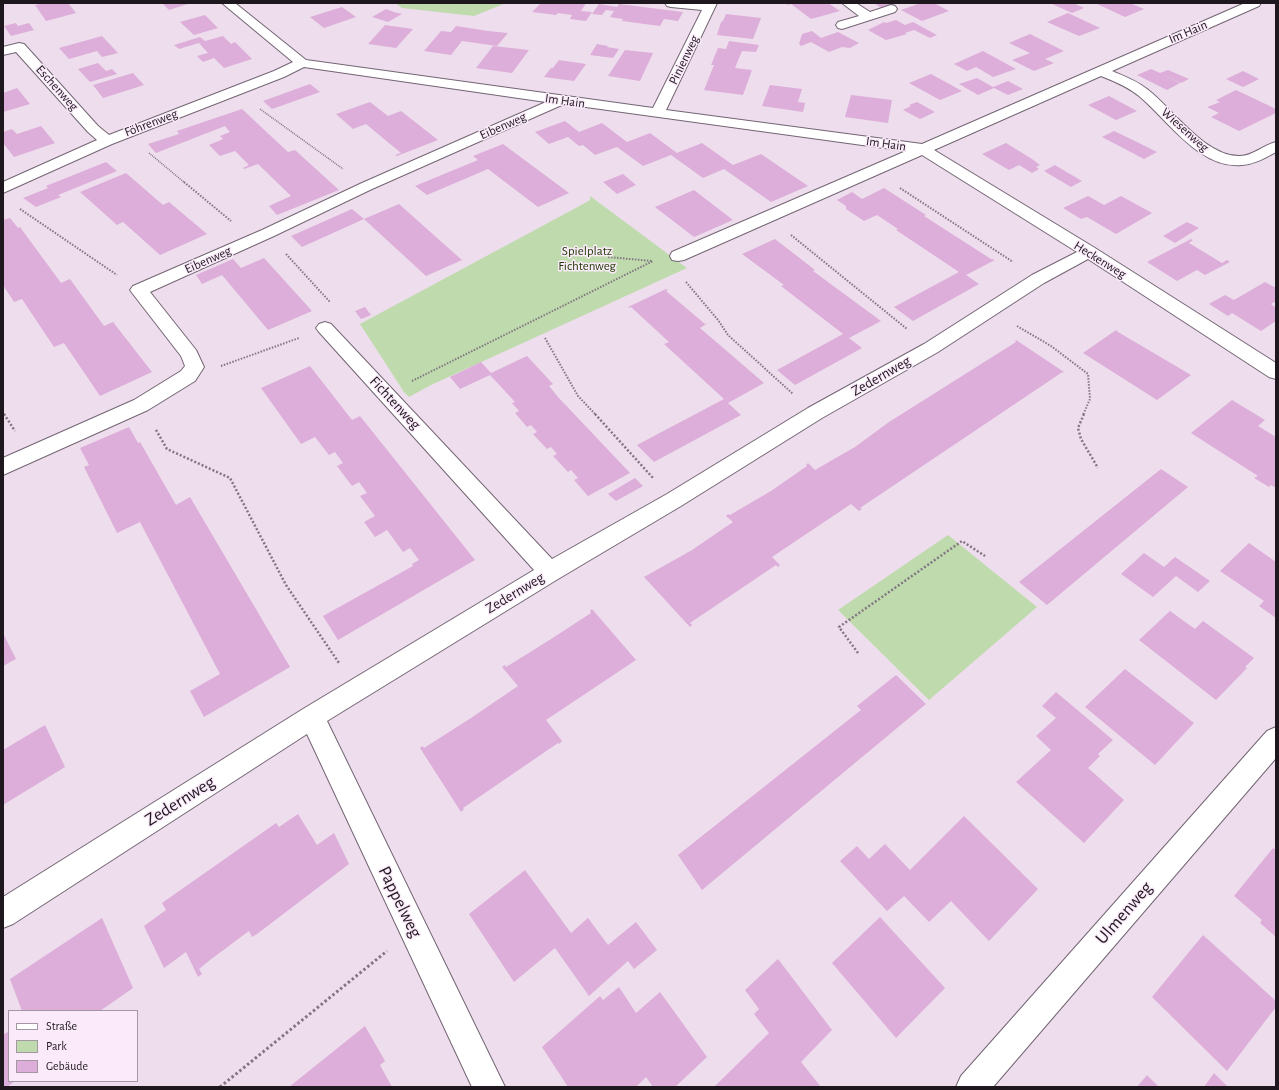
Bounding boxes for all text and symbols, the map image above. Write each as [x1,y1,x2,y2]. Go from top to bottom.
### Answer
street label: Im Hain [1166,17,1210,47]
street label: Pinienweg [665,33,703,87]
street label: Eschenweg [32,62,82,114]
street label: Im Hain [544,90,586,112]
street label: Wiesenweg [1158,105,1212,155]
street label: Föhrenweg [122,106,180,140]
street label: Eibenweg [477,109,529,143]
street label: Im Hain [865,133,907,155]
street label: Heckenweg [1071,238,1129,282]
street label: Eibenweg [182,243,234,277]
park label: Spielplatz Fichtenweg [558,243,616,274]
street label: Zedernweg [848,352,914,400]
street label: Fichtenweg [366,372,424,434]
street label: Zedernweg [482,568,548,618]
street label: Zedernweg [141,771,219,831]
street label: Pappelweg [373,863,427,941]
street label: Ulmenweg [1091,877,1157,949]
legend [8,1010,138,1082]
text: Straße [46,1020,77,1032]
text: Park [46,1040,67,1052]
text: Gebäude [46,1060,88,1072]

